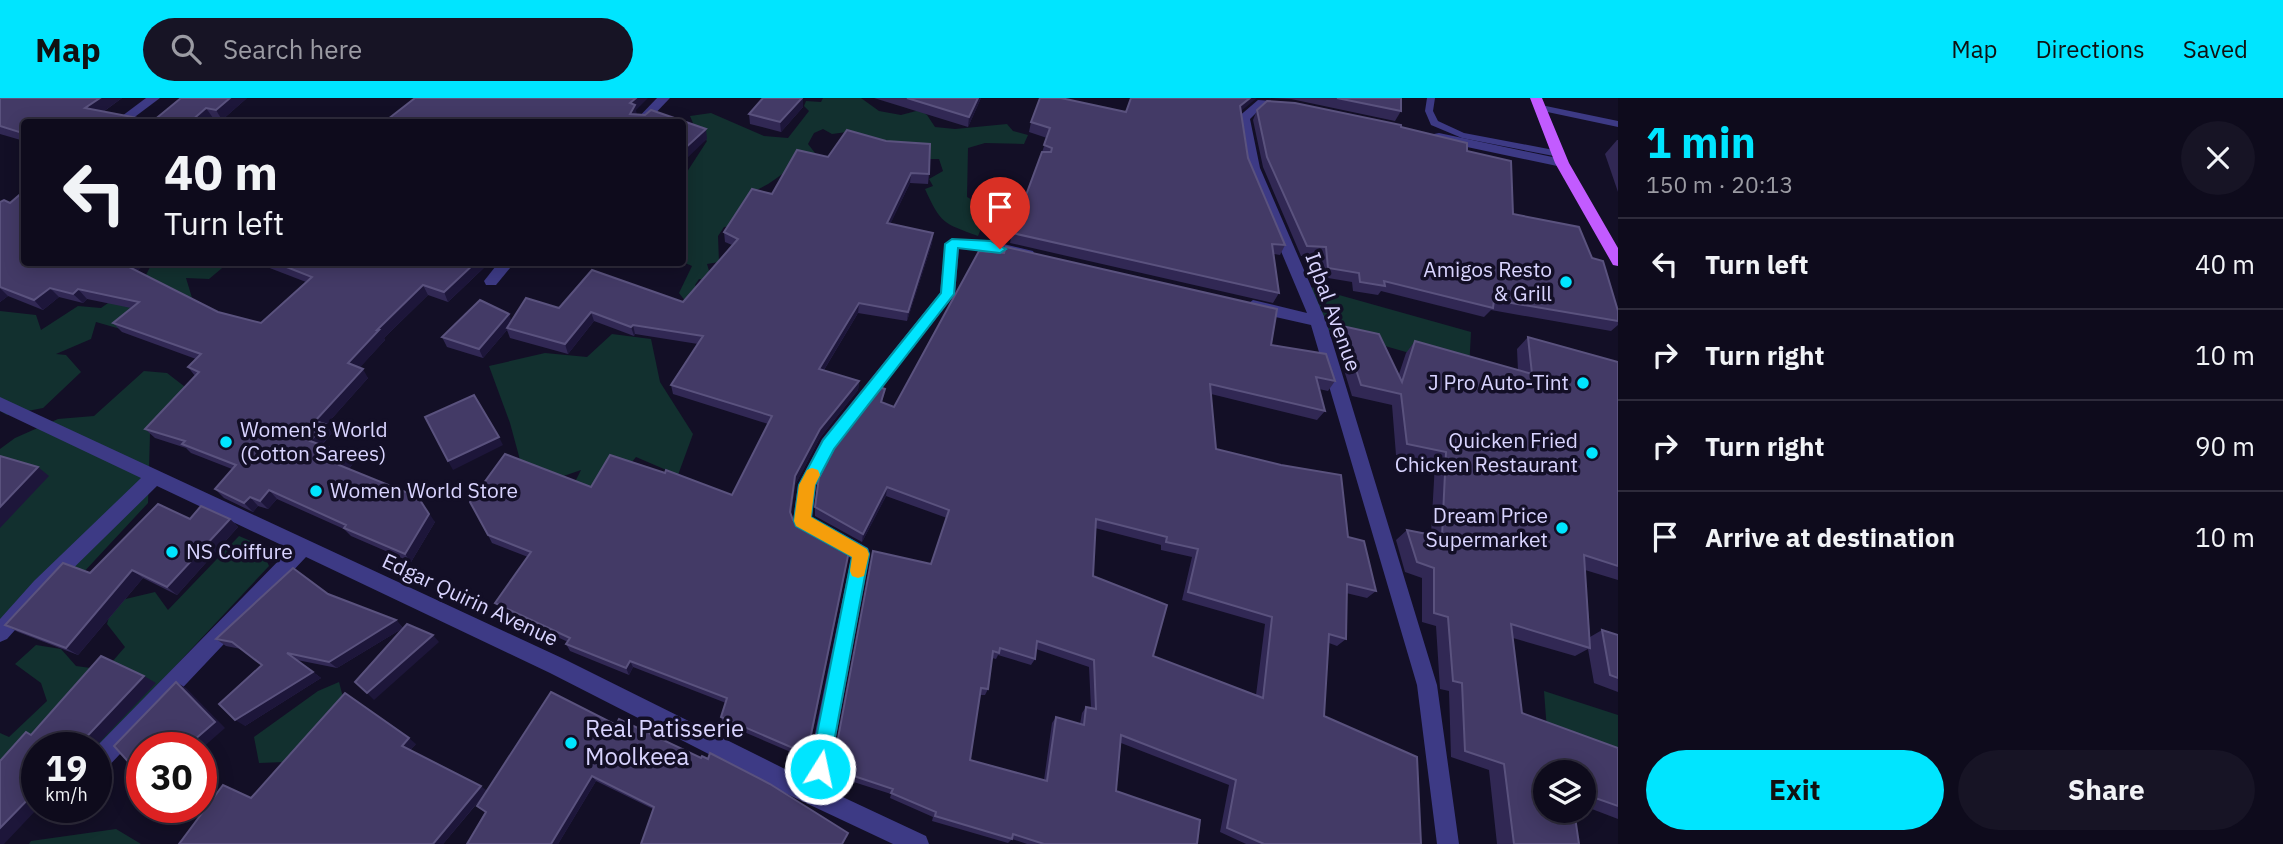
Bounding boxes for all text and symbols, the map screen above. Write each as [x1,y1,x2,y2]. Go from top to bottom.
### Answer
search box [143,18,633,81]
text: Map [35,28,101,71]
icon: search [167,30,205,68]
text: Search here [223,32,362,66]
text: Map [1951,33,1997,65]
text: Directions [2035,33,2145,65]
text: Saved [2183,33,2248,65]
text: 1 min [1646,115,1756,170]
button: close [2181,121,2255,195]
text: 40 m [164,140,278,203]
icon: left [49,147,140,238]
text: 150 m · 20:13 [1646,169,1793,199]
pin [970,177,1030,249]
icon: arrive [981,188,1019,226]
text: Turn left [164,202,284,244]
icon: left [1646,245,1684,283]
text: Turn left [1705,247,1808,281]
text: 40 m [2195,247,2255,281]
street label: Iqbal Avenue [1299,248,1368,375]
place label: Amigos Resto & Grill [1423,255,1552,307]
marker: Amigos Resto & Grill [1558,274,1574,290]
icon: right [1646,336,1684,374]
text: Turn right [1705,338,1824,372]
text: 10 m [2195,338,2255,372]
place label: J Pro Auto-Tint [1428,368,1569,396]
marker: J Pro Auto-Tint [1575,375,1591,391]
place label: Women's World (Cotton Sarees) [240,415,388,467]
place label: Quicken Fried Chicken Restaurant [1395,426,1578,478]
icon: right [1646,427,1684,465]
text: Turn right [1705,429,1824,463]
text: 90 m [2195,429,2255,463]
marker: Women's World (Cotton Sarees) [218,434,234,450]
marker: Quicken Fried Chicken Restaurant [1584,445,1600,461]
place label: Women World Store [330,476,518,504]
marker: Women World Store [308,483,324,499]
place label: Dream Price Supermarket [1426,501,1548,553]
icon: arrive [1646,518,1684,556]
marker: Dream Price Supermarket [1554,520,1570,536]
text: Arrive at destination [1705,520,1955,554]
text: 10 m [2195,520,2255,554]
place label: NS Coiffure [186,537,293,565]
marker: NS Coiffure [164,544,180,560]
street label: Edgar Quirin Avenue [378,546,563,652]
place label: Real Patisserie Moolkeea [585,712,744,772]
speed limit sign: 30 [126,732,217,823]
position arrow [783,732,857,806]
marker: Real Patisserie Moolkeea [563,735,579,751]
text: 19 [45,745,88,791]
button: Exit [1646,750,1944,830]
button: Share [1958,750,2255,830]
map controls [1533,760,1596,823]
button: layers [1533,760,1596,823]
text: km/h [45,783,88,806]

